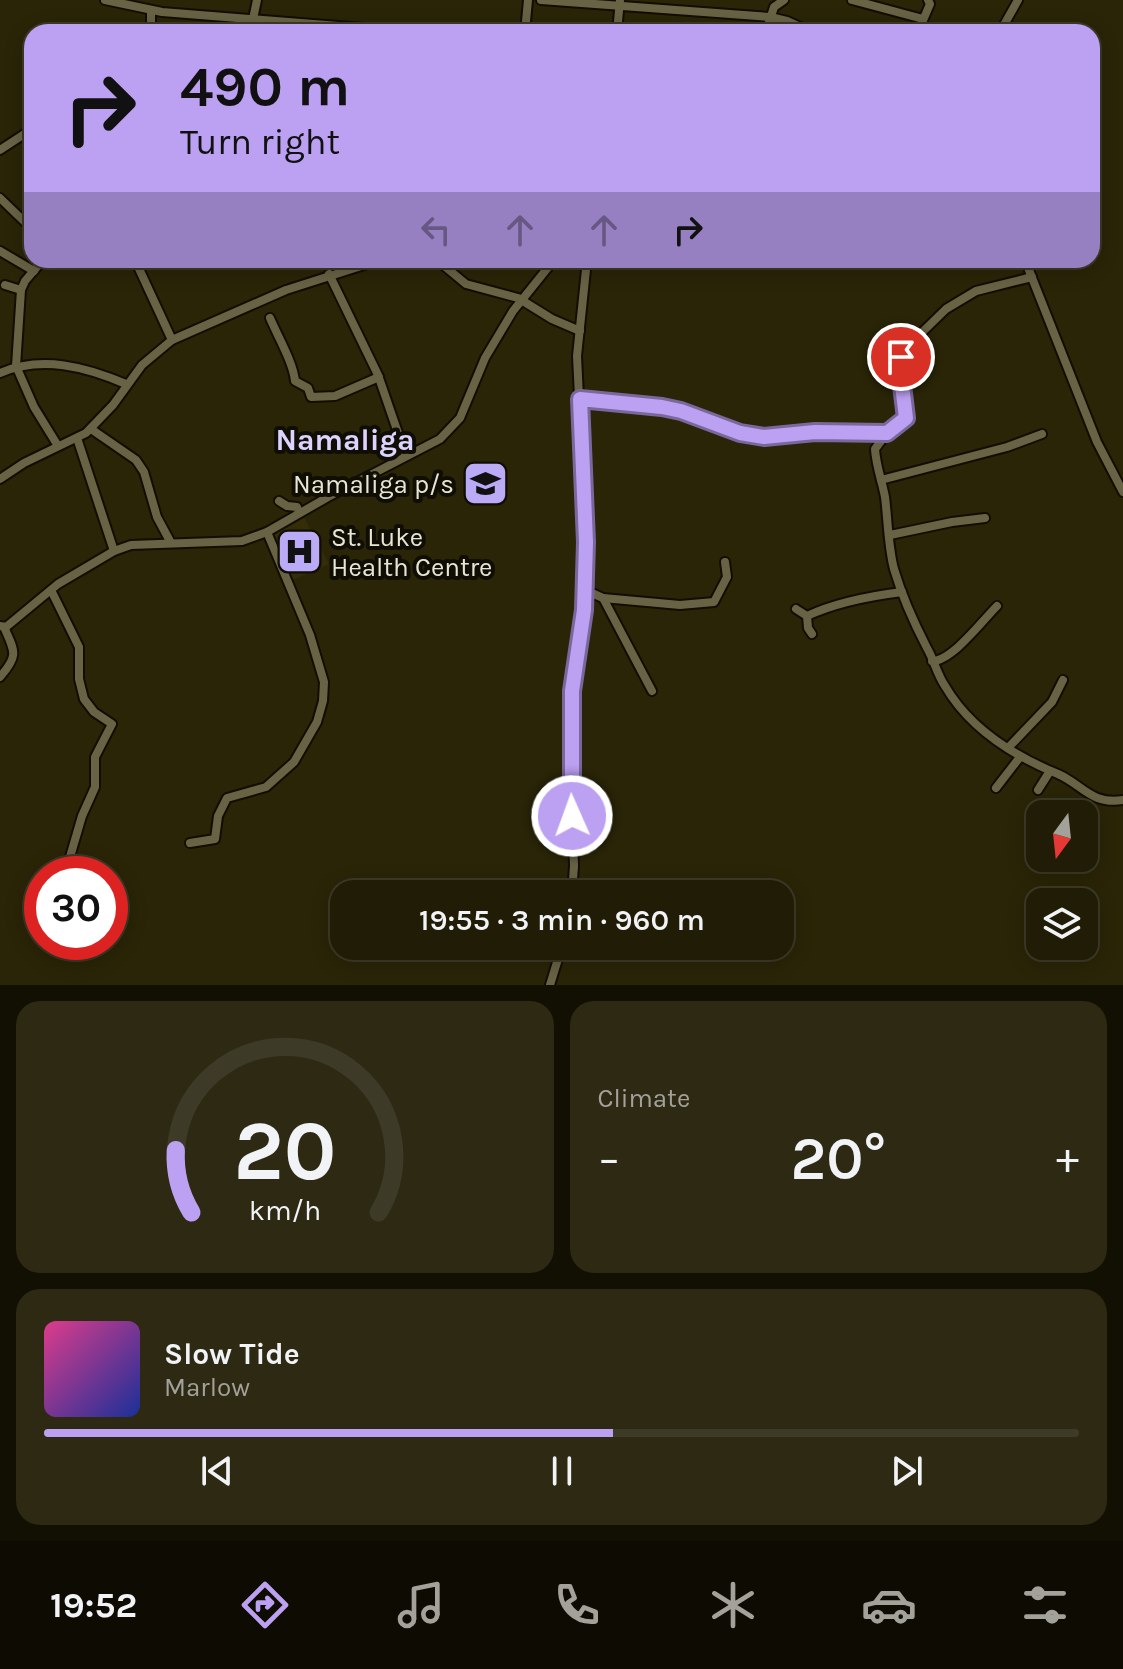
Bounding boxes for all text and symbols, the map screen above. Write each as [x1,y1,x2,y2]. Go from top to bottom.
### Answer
text: 490 m [180,54,350,119]
icon: right [48,56,152,160]
text: Turn right [180,121,340,163]
icon: left [414,208,458,252]
icon: ahead [498,208,542,252]
icon: ahead [582,208,626,252]
icon: right [666,208,710,252]
pin [867,323,935,391]
icon: arrive [879,335,923,379]
district label: Namaliga [275,422,415,458]
school or university icon: Namaliga p/s [461,460,509,508]
place label: Namaliga p/s [293,469,454,500]
place label: St. Luke Health Centre [331,522,492,583]
hospital icon: St. Luke Health Centre [276,528,324,576]
position arrow [530,774,614,858]
north arrow [1026,800,1098,872]
map controls [1026,800,1098,960]
speed limit sign: 30 [24,856,128,960]
button: layers [1026,888,1098,960]
text: 19:55 · 3 min · 960 m [419,902,705,938]
text: Climate [598,1083,690,1114]
text: 20 [233,1103,336,1200]
text: 20° [790,1124,886,1194]
text: − [598,1133,621,1184]
text: + [1056,1133,1079,1184]
text: km/h [249,1194,321,1227]
text: Slow Tide [164,1336,300,1372]
text: Marlow [164,1372,250,1403]
icon: previous [195,1449,239,1493]
icon: pause [540,1449,584,1493]
icon: next [885,1449,929,1493]
icon: directions [237,1577,293,1633]
icon: music [393,1577,449,1633]
icon: phone [549,1577,605,1633]
icon: climate [705,1577,761,1633]
icon: car [861,1577,917,1633]
icon: filters [1017,1577,1073,1633]
text: 19:52 [50,1584,137,1626]

